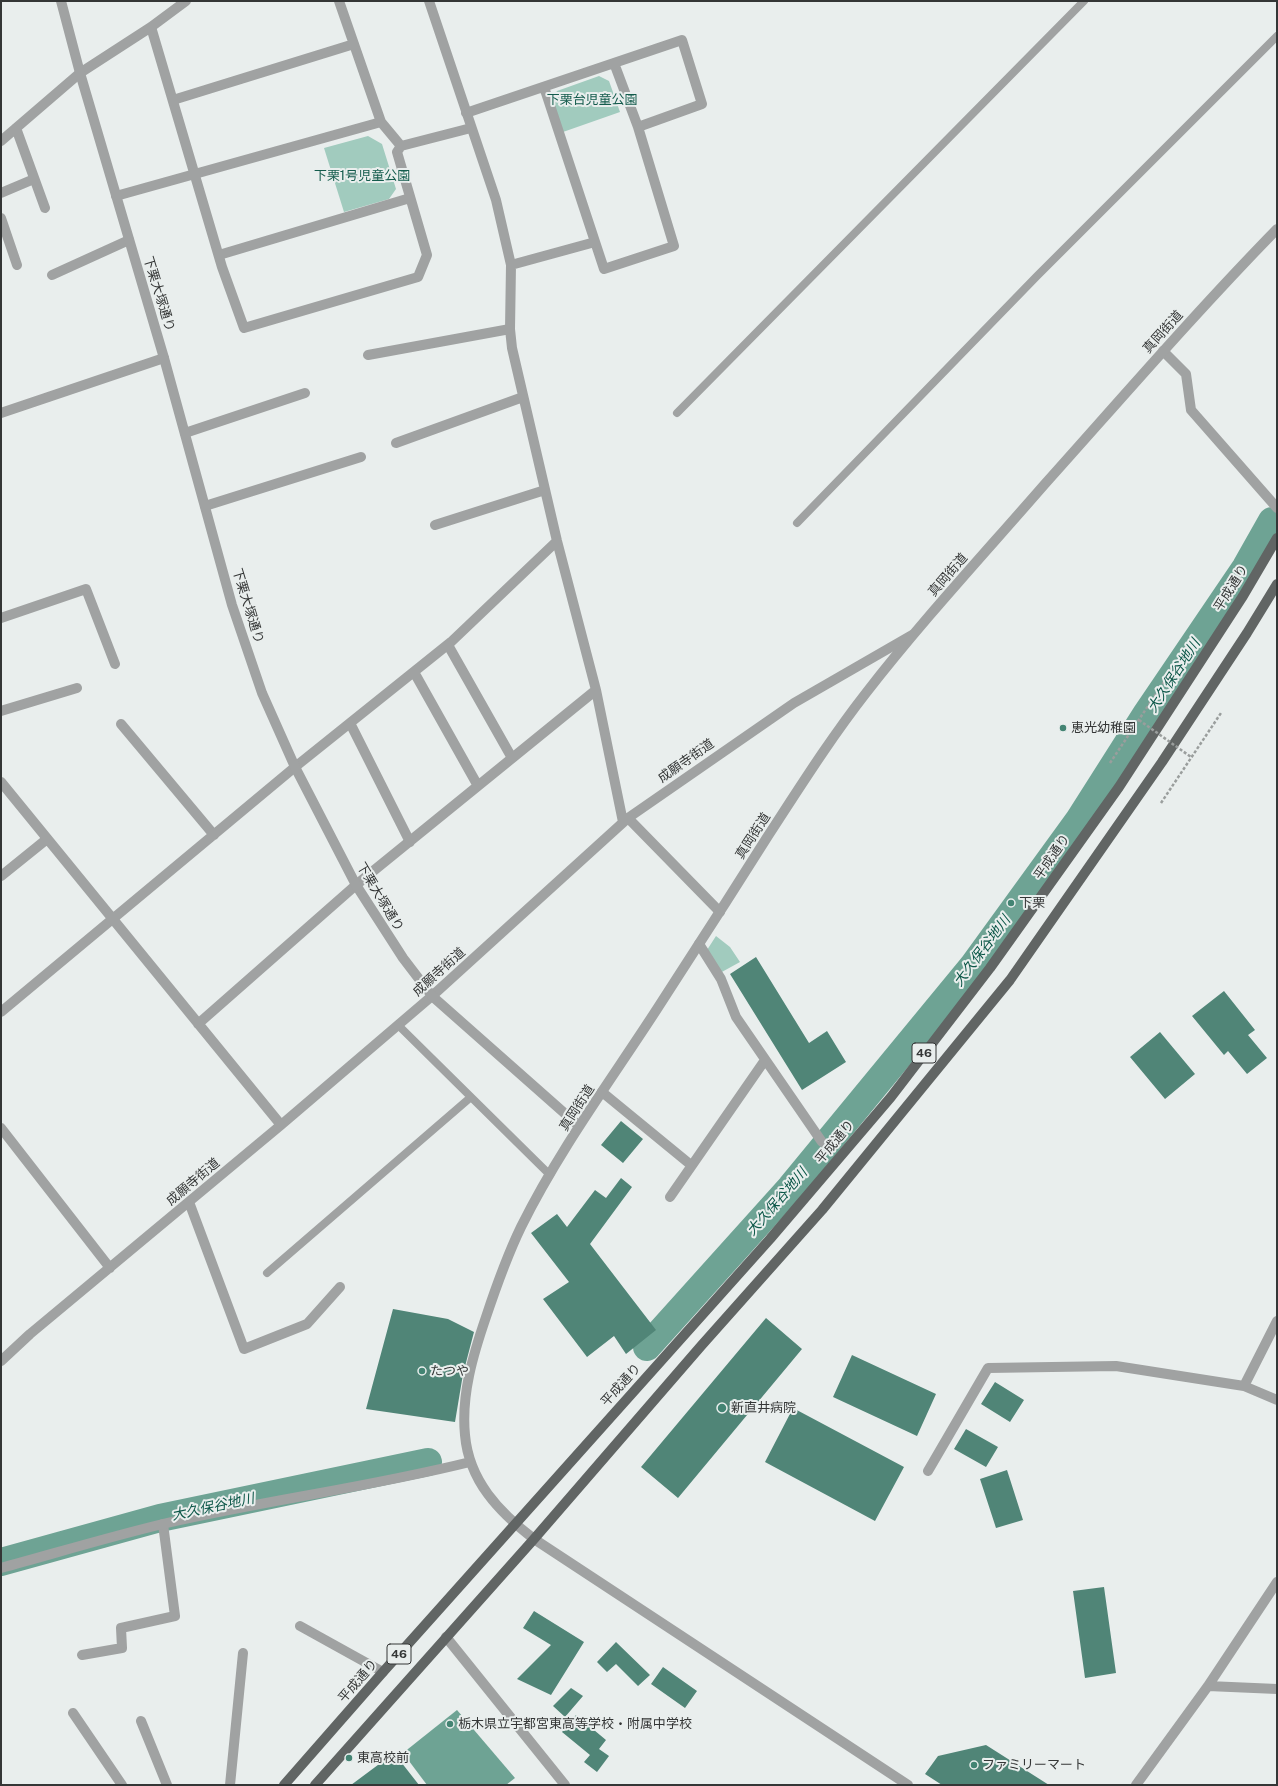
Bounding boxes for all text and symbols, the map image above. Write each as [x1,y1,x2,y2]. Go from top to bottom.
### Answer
park label: 下栗台児童公園 [547,92,637,108]
park label: 下栗1号児童公園 [314,168,410,184]
street label: 下栗大塚通り [140,254,178,334]
street label: 真岡街道 [1140,307,1186,357]
street label: 真岡街道 [925,550,971,600]
street label: 平成通り [1211,562,1251,614]
street label: 下栗大塚通り [229,566,267,646]
water label: 大久保谷地川 [1144,636,1204,716]
place label: 恵光幼稚園 [1071,720,1136,736]
marker: 恵光幼稚園 [1058,723,1068,733]
street label: 成願寺街道 [655,736,717,786]
street label: 真岡街道 [732,810,774,862]
street label: 平成通り [1031,831,1073,883]
street label: 下栗大塚通り [353,860,407,934]
place label: 下栗 [1019,895,1045,911]
marker: 下栗 [1006,898,1016,908]
water label: 大久保谷地川 [950,912,1014,990]
street label: 成願寺街道 [410,944,468,1000]
road number: 46 [912,1043,936,1063]
street label: 真岡街道 [556,1082,598,1134]
street label: 平成通り [812,1117,858,1167]
street label: 成願寺街道 [163,1155,223,1209]
water label: 大久保谷地川 [743,1165,811,1239]
street label: 平成通り [598,1360,644,1410]
place label: たつや [430,1363,469,1379]
marker: たつや [417,1366,427,1376]
place label: 新直井病院 [731,1400,796,1416]
marker: 新直井病院 [716,1402,728,1414]
water label: 大久保谷地川 [170,1490,256,1524]
road number: 46 [387,1644,411,1664]
street label: 平成通り [335,1656,381,1706]
place label: 栃木県立宇都宮東高等学校・附属中学校 [458,1716,692,1732]
marker: 栃木県立宇都宮東高等学校・附属中学校 [445,1719,455,1729]
place label: 東高校前 [357,1750,409,1766]
marker: 東高校前 [344,1753,354,1763]
place label: ファミリーマート [982,1757,1086,1773]
marker: ファミリーマート [969,1760,979,1770]

